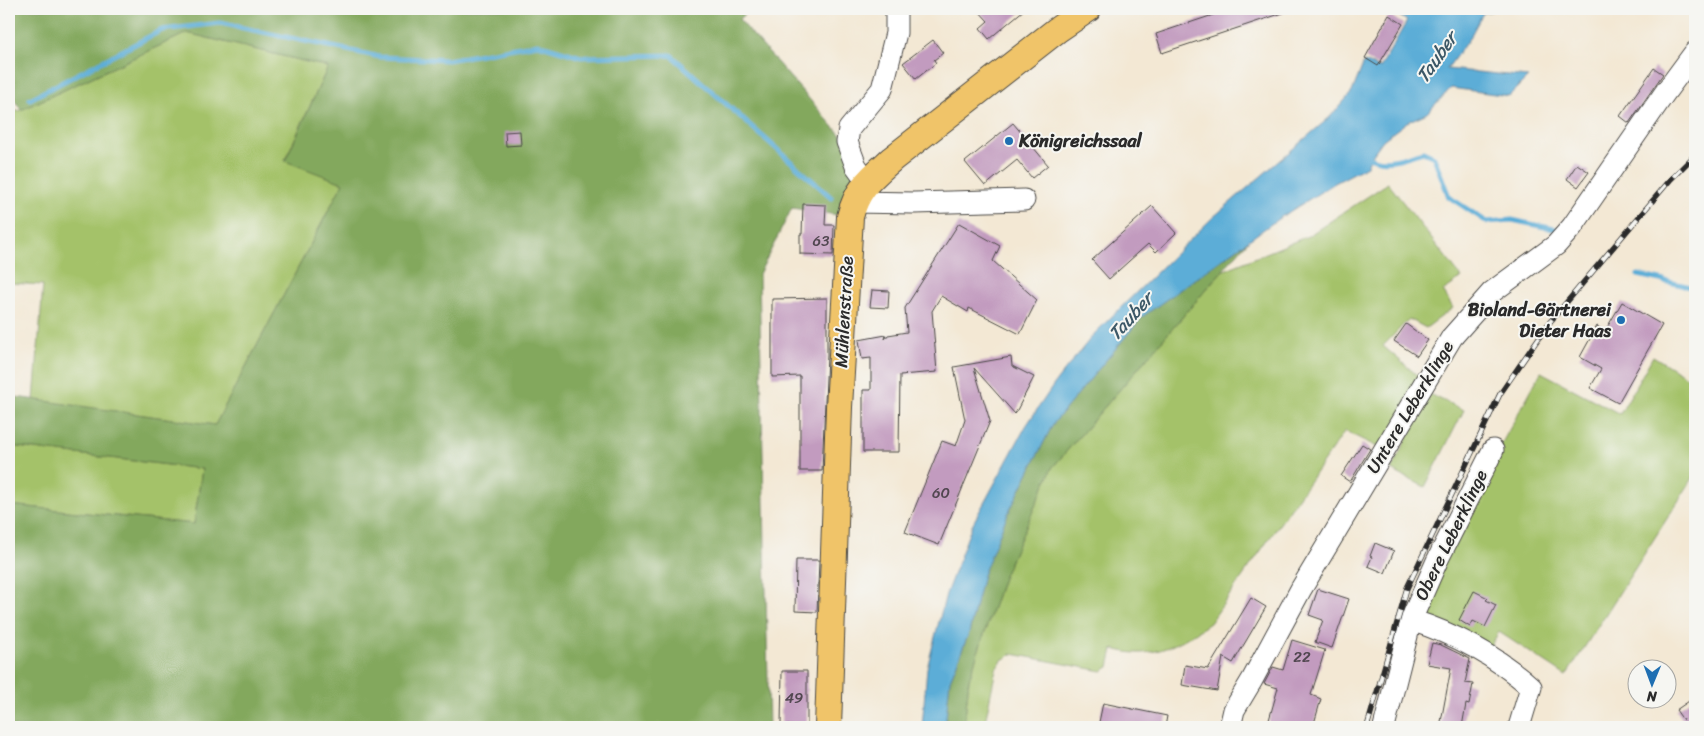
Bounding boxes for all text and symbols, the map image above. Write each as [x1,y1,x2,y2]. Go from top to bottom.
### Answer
water label: Tauber [1407,22,1468,90]
place label: Königreichssaal [1018,125,1143,157]
marker: Königreichssaal [1003,135,1015,147]
house number: 63 [813,228,829,254]
street label: Mühlenstraße [825,255,863,369]
water label: Tauber [1099,282,1163,348]
place label: Bioland-Gärtnerei Dieter Haas [1468,294,1612,347]
marker: Bioland-Gärtnerei Dieter Haas [1615,314,1627,326]
street label: Untere Leberklinge [1357,334,1463,480]
street label: Obere Leberklinge [1405,464,1497,606]
house number: 60 [932,480,950,506]
house number: 22 [1293,644,1311,670]
north arrow [1626,658,1676,708]
text: N [1646,684,1658,709]
house number: 49 [785,685,803,711]

